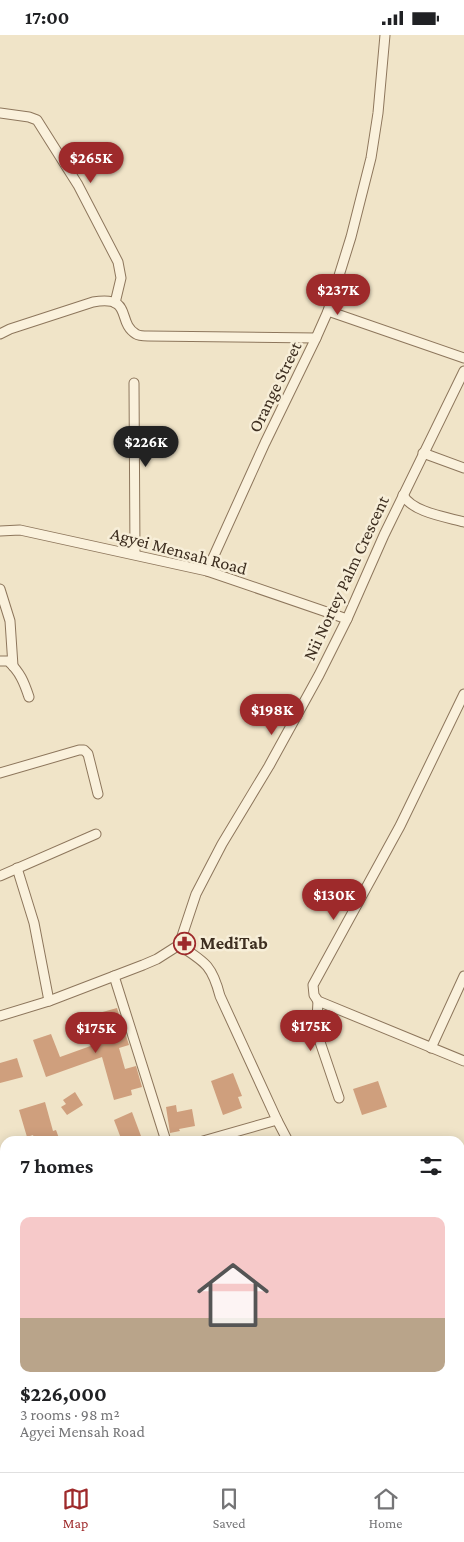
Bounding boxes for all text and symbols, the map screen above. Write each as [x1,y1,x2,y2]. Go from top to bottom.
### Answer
text: 17:00 [25,7,69,28]
pin: $265K [56,141,126,184]
text: $265K [70,149,112,166]
pin: $237K [303,273,373,316]
text: $237K [317,281,359,298]
street label: Orange Street [244,338,306,436]
pin: $226K [111,425,181,468]
text: $226K [124,433,168,450]
street label: Nii Nortey Palm Crescent [299,492,393,663]
street label: Agyei Mensah Road [109,523,250,579]
pin: $198K [237,693,307,736]
text: $198K [251,701,293,718]
pin: $130K [299,879,369,921]
text: $130K [313,886,355,903]
pharmacy icon: MediTab [172,931,196,955]
place label: MediTab [200,933,268,953]
pin: $175K [276,1009,346,1052]
pin: $175K [61,1011,131,1054]
text: $175K [291,1017,331,1034]
text: $175K [76,1019,116,1036]
icon: filters [417,1152,445,1180]
text: 7 homes [20,1154,93,1178]
icon: home [188,1250,278,1340]
text: $226,000 [20,1382,107,1406]
text: 3 rooms · 98 m² [20,1406,120,1423]
text: Agyei Mensah Road [20,1423,145,1440]
tab: Map [62,1485,90,1531]
tab: Saved [213,1485,246,1531]
tab: Home [369,1485,402,1531]

